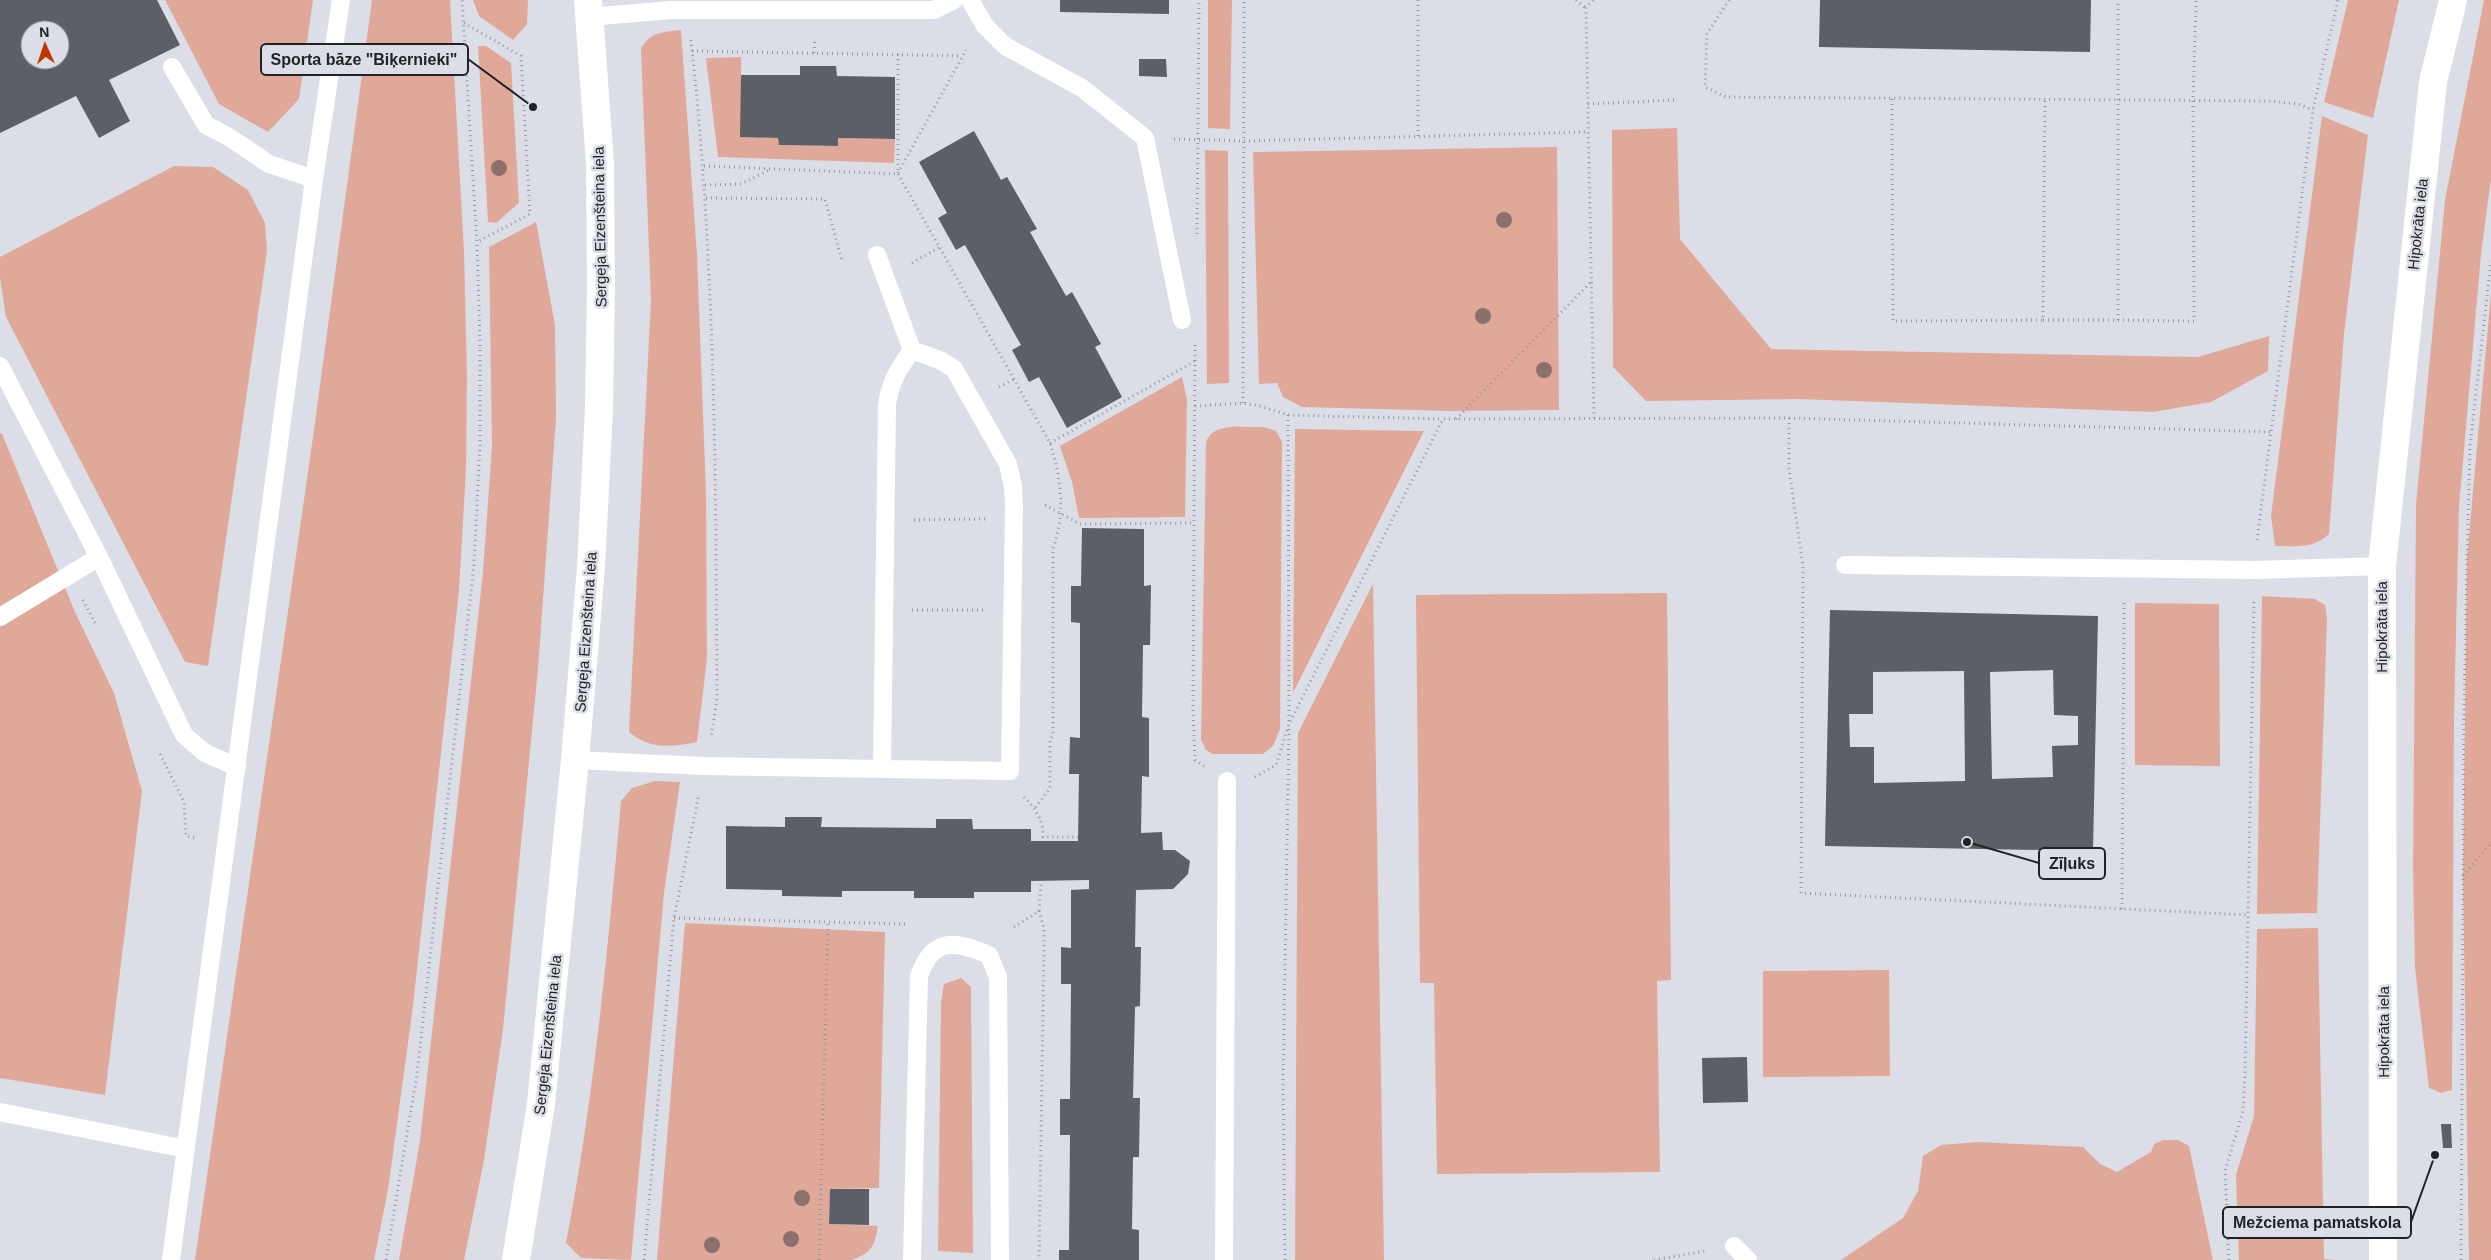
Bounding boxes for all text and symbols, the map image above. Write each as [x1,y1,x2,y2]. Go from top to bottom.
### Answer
north arrow [20,20,70,70]
text: N [39,24,50,40]
callout: Sporta bāze "Biķernieki" [261,44,468,75]
text: Sporta bāze "Biķernieki" [271,51,457,68]
street label: Sergeja Eizenšteina iela [590,146,609,308]
street label: Hipokrāta iela [2404,177,2431,270]
street label: Sergeja Eizenšteina iela [571,550,600,713]
street label: Hipokrāta iela [2373,580,2390,673]
callout: Zīļuks [2039,848,2105,879]
text: Zīļuks [2049,855,2095,872]
street label: Sergeja Eizenšteina iela [531,953,564,1116]
street label: Hipokrāta iela [2375,985,2392,1078]
callout: Mežciema pamatskola [2223,1207,2411,1238]
text: Mežciema pamatskola [2233,1214,2401,1231]

